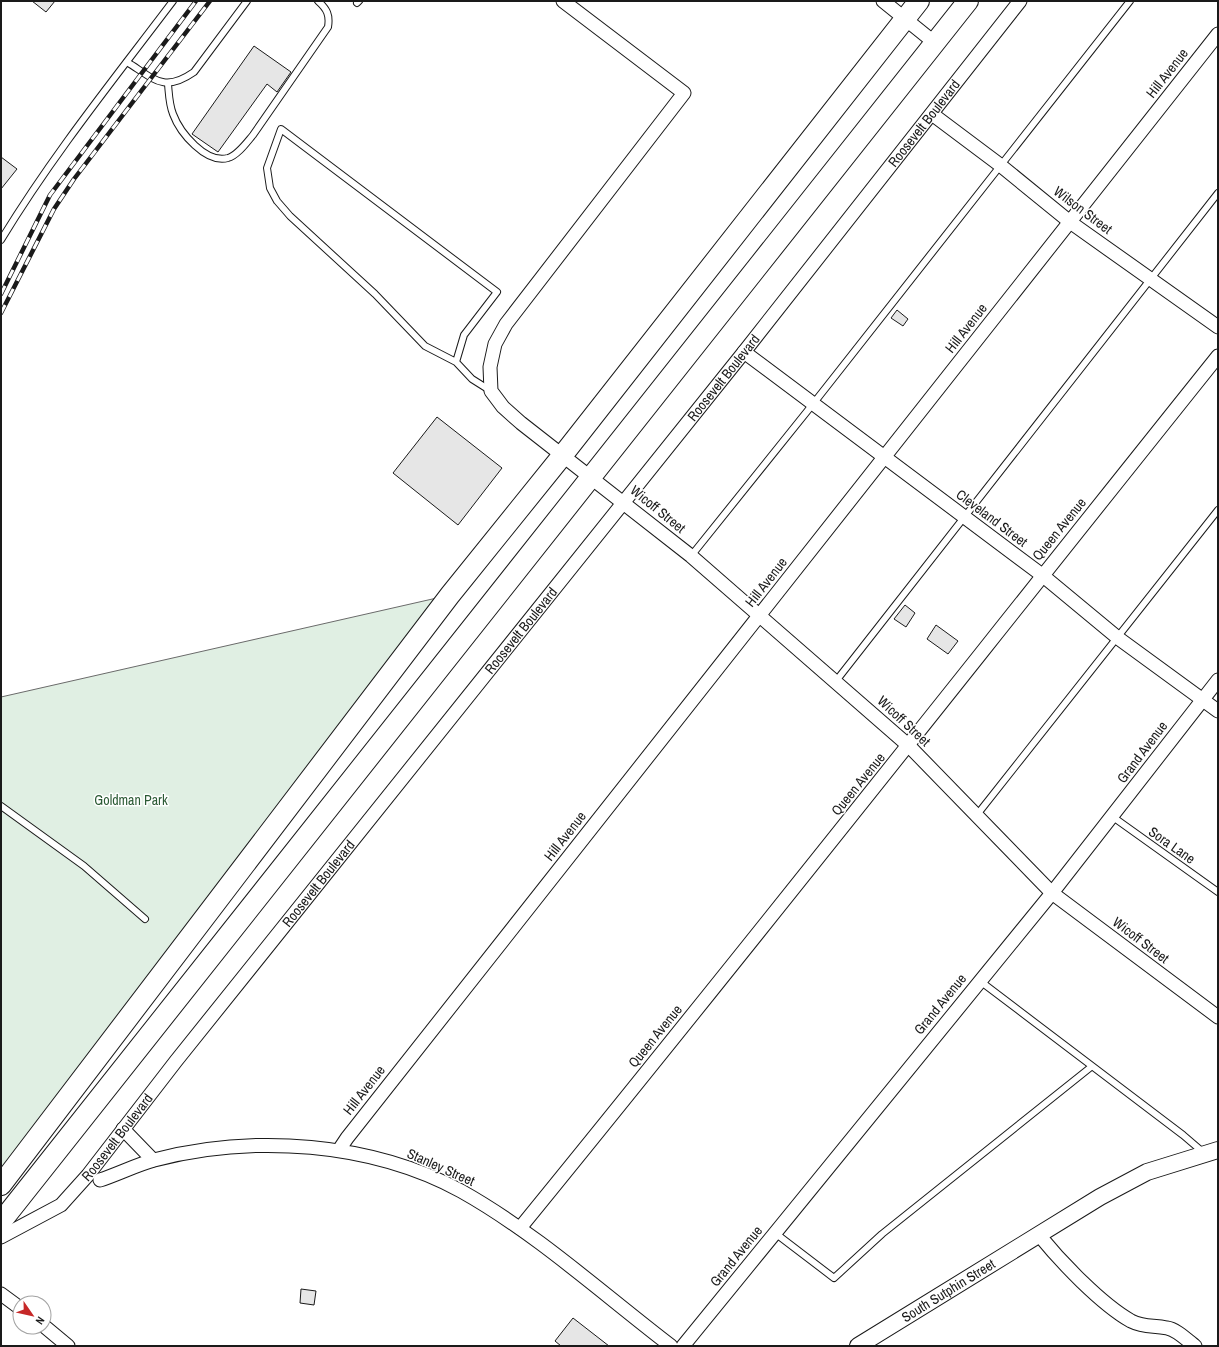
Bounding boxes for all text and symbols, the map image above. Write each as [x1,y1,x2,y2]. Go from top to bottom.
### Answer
street label: Hill Avenue [1142,45,1192,101]
street label: Roosevelt Boulevard [884,76,964,170]
street label: Wilson Street [1050,182,1116,238]
street label: Hill Avenue [941,300,991,356]
street label: Roosevelt Boulevard [683,331,764,425]
street label: Wicoff Street [627,481,689,537]
street label: Cleveland Street [953,485,1031,551]
street label: Queen Avenue [1028,494,1090,564]
street label: Hill Avenue [741,554,791,610]
street label: Roosevelt Boulevard [481,583,561,678]
street label: Wicoff Street [874,692,934,750]
street label: Grand Avenue [1113,717,1171,787]
street label: Queen Avenue [827,749,889,819]
park label: Goldman Park [94,791,168,809]
street label: Hill Avenue [540,808,590,864]
street label: Sora Lane [1145,822,1199,868]
street label: Roosevelt Boulevard [278,836,359,930]
street label: Wicoff Street [1109,913,1173,967]
street label: Grand Avenue [910,970,970,1038]
street label: Queen Avenue [624,1001,686,1071]
street label: Hill Avenue [339,1062,389,1118]
street label: Roosevelt Boulevard [78,1090,157,1185]
street label: Stanley Street [404,1144,478,1190]
street label: Grand Avenue [706,1222,766,1290]
street label: South Sutphin Street [898,1255,998,1326]
north arrow [12,1295,52,1335]
text: N [33,1314,48,1327]

